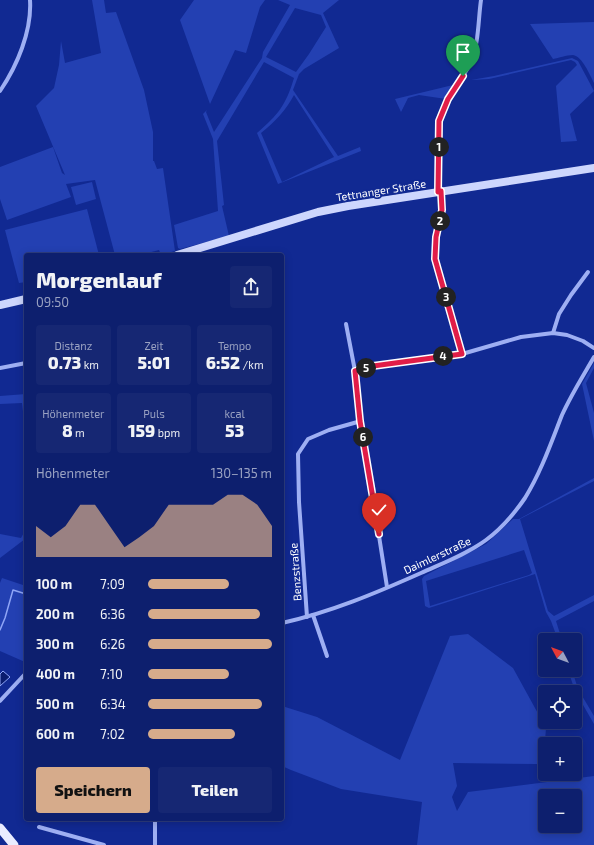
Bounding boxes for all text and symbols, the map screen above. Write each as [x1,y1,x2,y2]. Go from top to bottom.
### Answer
pin [446,35,480,76]
icon: arrive [452,41,474,63]
pin: 1 [429,137,449,157]
text: 1 [437,140,441,153]
street label: Tettnanger Straße [335,176,427,204]
pin: 2 [430,211,450,231]
text: 2 [437,214,443,227]
text: Morgenlauf [36,266,161,292]
button: share [230,266,272,308]
pin: 3 [436,287,456,307]
text: 3 [443,290,449,303]
text: 09:50 [36,294,69,310]
text: Distanz [54,339,92,352]
text: Zeit [144,339,164,352]
text: Tempo [218,339,251,352]
pin: 4 [433,346,453,366]
text: 4 [439,349,447,362]
text: 0.73 [48,352,81,372]
text: 5:01 [138,352,170,372]
text: 6:52 [206,352,240,372]
text: km [81,358,99,371]
text: /km [240,358,264,371]
pin: 5 [356,358,376,378]
text: 5 [363,361,369,374]
text: Höhenmeter [42,407,105,420]
text: Puls [143,407,165,420]
text: kcal [225,407,245,420]
text: 8 [62,420,73,440]
text: 159 [128,420,155,440]
text: 53 [225,420,244,440]
text: m [73,426,85,439]
text: bpm [155,426,180,439]
pin: 6 [353,427,373,447]
text: 6 [360,430,366,443]
text: Höhenmeter [36,465,110,481]
text: 130–135 m [211,465,272,481]
pin [362,493,396,534]
icon: check [368,499,390,521]
street label: Daimlerstraße [401,534,473,576]
street label: Benzstraße [286,542,304,602]
text: 100 m [36,576,72,592]
text: 7:09 [100,576,125,592]
text: 200 m [36,606,74,622]
text: 6:36 [100,606,125,622]
north arrow [538,633,582,677]
map controls [538,633,582,833]
text: 300 m [36,636,74,652]
text: 6:26 [100,636,125,652]
text: 400 m [36,666,75,682]
text: 7:10 [100,666,123,682]
button: locate [538,685,582,729]
text: 500 m [36,696,74,712]
text: 6:34 [100,696,126,712]
text: 600 m [36,726,74,742]
text: 7:02 [100,726,125,742]
button: + [538,737,582,781]
button: Speichern [36,767,150,813]
button: Teilen [158,767,272,813]
button: − [538,789,582,833]

